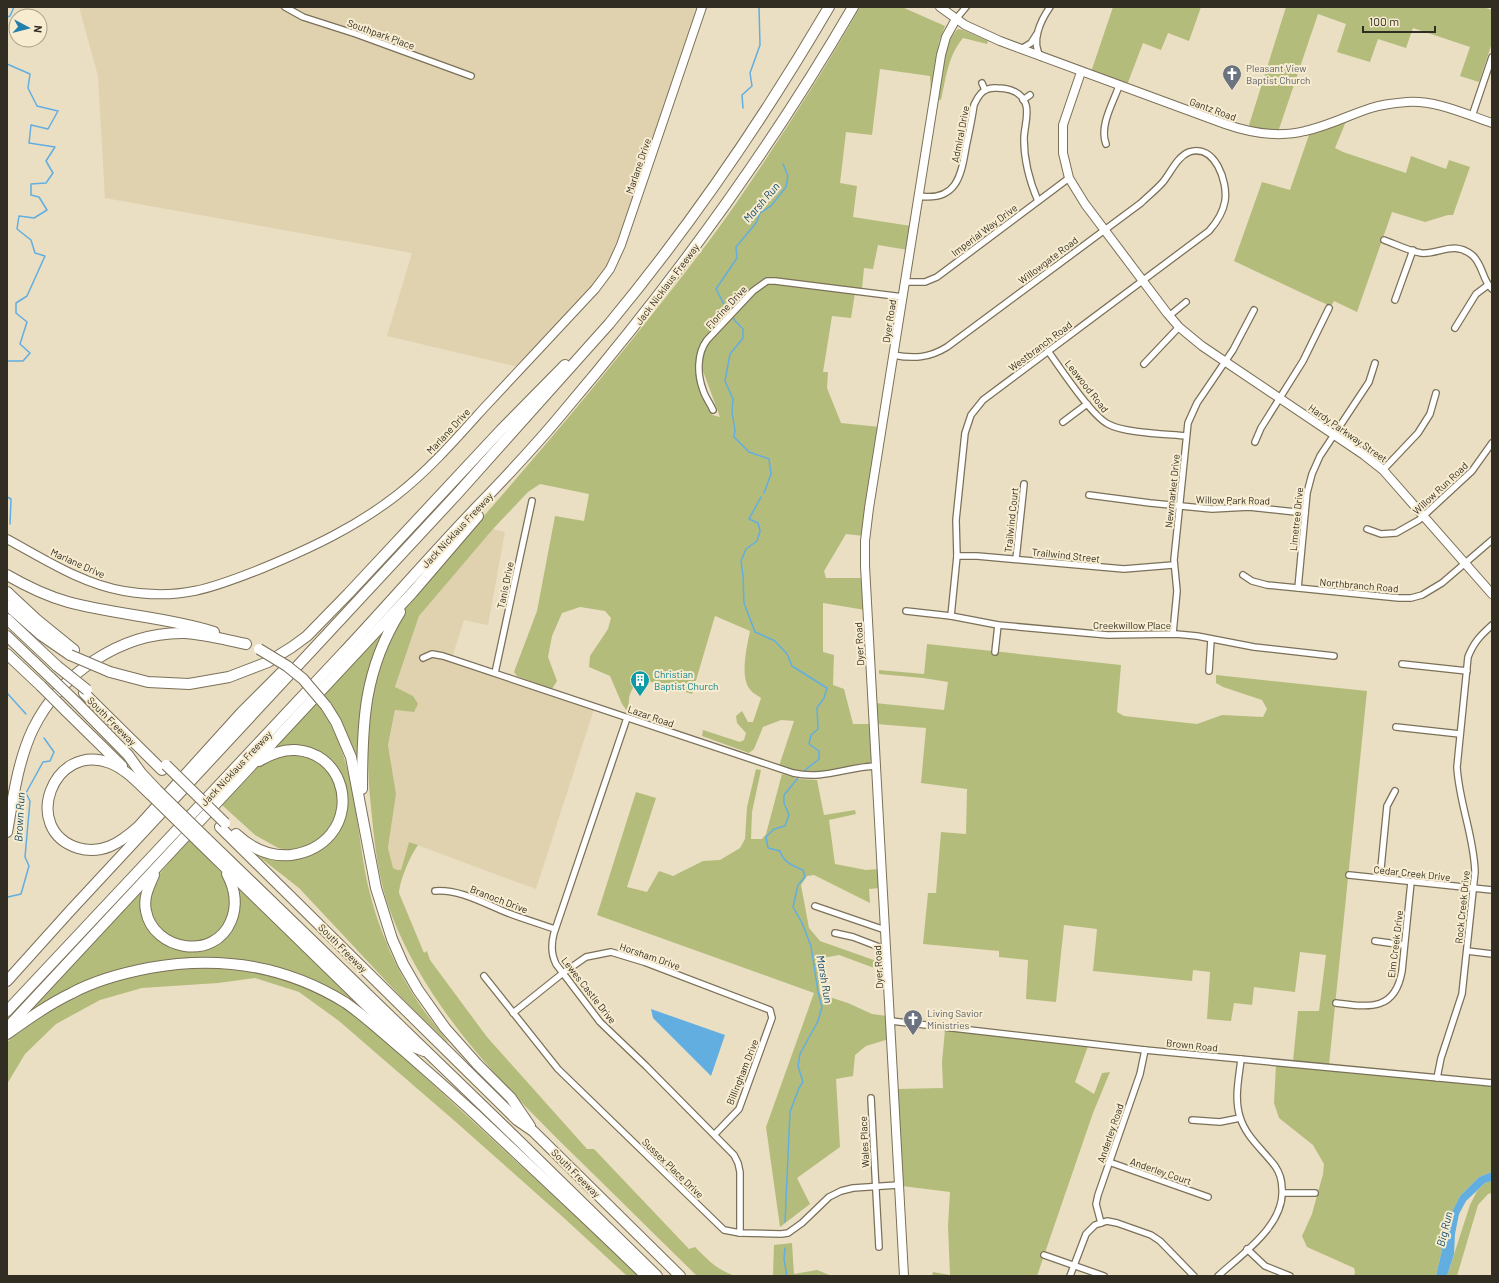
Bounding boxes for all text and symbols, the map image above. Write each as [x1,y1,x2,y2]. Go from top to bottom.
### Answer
north arrow [8,8,48,48]
scale bar [1363,8,1435,34]
text: 100 m [1369,14,1399,28]
street label: Southpark Place [346,16,416,52]
text: N [32,25,45,34]
place label: Pleasant View Baptist Church [1246,62,1310,86]
church icon: Pleasant View Baptist Church [1221,63,1243,91]
street label: Gantz Road [1188,95,1238,123]
street label: Admiral Drive [949,105,971,163]
street label: Marlane Drive [623,137,653,195]
water label: Marsh Run [740,179,782,225]
street label: Imperial Way Drive [949,201,1019,259]
street label: Willowgate Road [1016,234,1080,286]
street label: Jack Nicklaus Freeway [633,241,702,327]
street label: Florine Drive [703,283,749,331]
street label: Dyer Road [880,299,898,343]
street label: Westbranch Road [1006,318,1074,374]
street label: Leawood Road [1063,357,1111,415]
street label: Hardy Parkway Street [1306,401,1390,465]
street label: Marlane Drive [424,406,472,456]
street label: Newmarket Drive [1162,453,1182,529]
street label: Willow Run Road [1410,459,1470,517]
street label: Trailwind Court [1002,486,1020,553]
street label: Limetree Drive [1287,487,1305,551]
street label: Jack Nicklaus Freeway [419,490,495,570]
street label: Willow Park Road [1196,493,1270,507]
street label: Trailwind Street [1031,545,1101,565]
street label: Marlane Drive [49,546,107,580]
street label: Tanis Drive [494,560,516,610]
street label: Northbranch Road [1319,576,1399,594]
street label: Creekwillow Place [1093,619,1171,631]
street label: Dyer Road [852,622,866,666]
place label: Christian Baptist Church [654,668,718,692]
building icon: Christian Baptist Church [629,669,651,697]
street label: South Freeway [85,694,139,748]
street label: Lazar Road [626,702,676,730]
street label: Jack Nicklaus Freeway [198,728,274,808]
water label: Brown Run [11,792,27,842]
street label: Cedar Creek Drive [1373,863,1451,883]
street label: Rock Creek Drive [1452,870,1472,944]
street label: Branoch Drive [469,883,529,915]
street label: Elm Creek Drive [1385,909,1405,979]
street label: South Freeway [316,921,370,975]
street label: Horsham Drive [618,940,682,972]
street label: Dyer Road [871,945,885,989]
street label: Lewes Castle Drive [559,954,619,1026]
water label: Marsh Run [814,954,836,1004]
place label: Living Savior Ministries [927,1007,983,1031]
church icon: Living Savior Ministries [902,1008,924,1036]
street label: Brown Road [1166,1036,1218,1054]
street label: Billingham Drive [723,1037,761,1107]
street label: Anderley Road [1094,1102,1126,1164]
street label: Wales Place [857,1116,871,1168]
street label: Sussex Place Drive [640,1136,706,1200]
street label: South Freeway [549,1146,603,1200]
street label: Anderley Court [1129,1155,1194,1187]
water label: Big Run [1433,1210,1455,1248]

